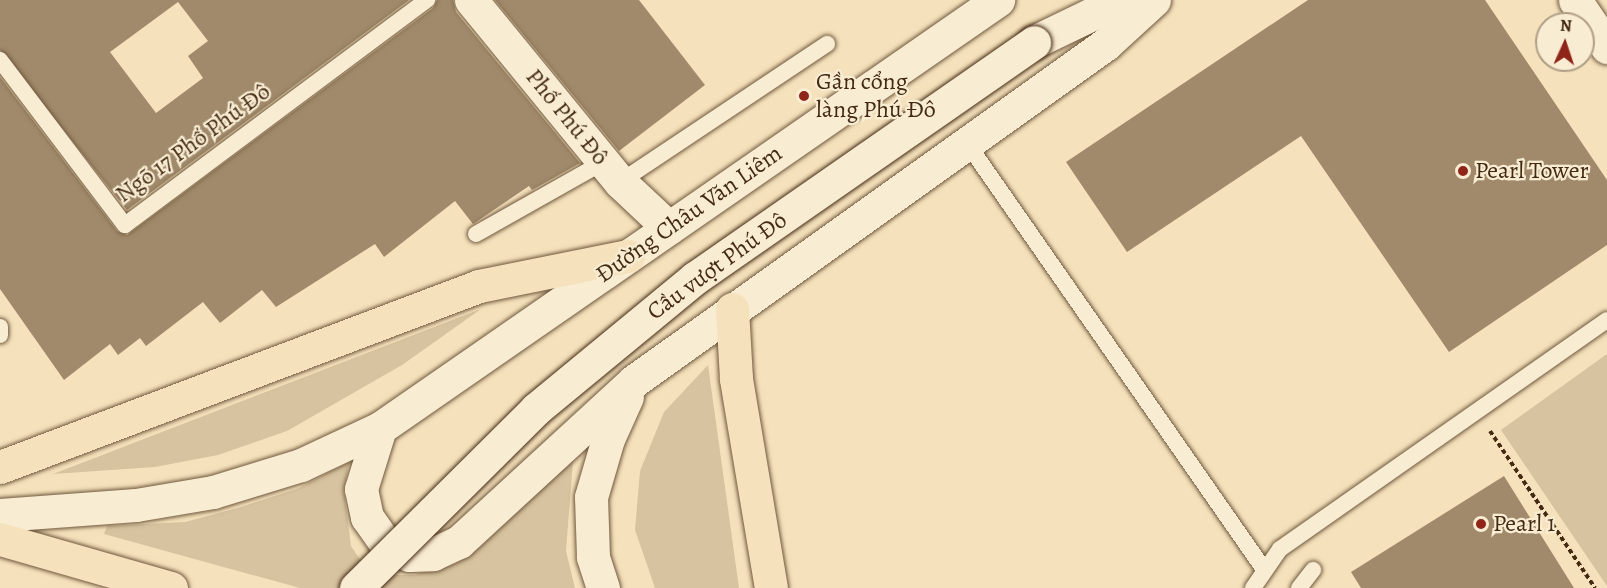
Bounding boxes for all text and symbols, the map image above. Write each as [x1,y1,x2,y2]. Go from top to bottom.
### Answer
north arrow [1535,12,1595,72]
text: N [1559,15,1572,37]
street label: Phố Phú Đô [519,63,615,171]
place label: Gần cổng làng Phú Đô [816,68,936,124]
street label: Ngõ 17 Phố Phú Đô [110,77,276,209]
marker: Gần cổng làng Phú Đô [797,89,811,103]
street label: Đường Châu Văn Liêm [590,139,788,289]
place label: Pearl Tower [1475,157,1589,185]
marker: Pearl Tower [1456,164,1470,178]
street label: Cầu vượt Phú Đô [641,206,793,326]
place label: Pearl 1 [1493,510,1555,538]
marker: Pearl 1 [1474,517,1488,531]

